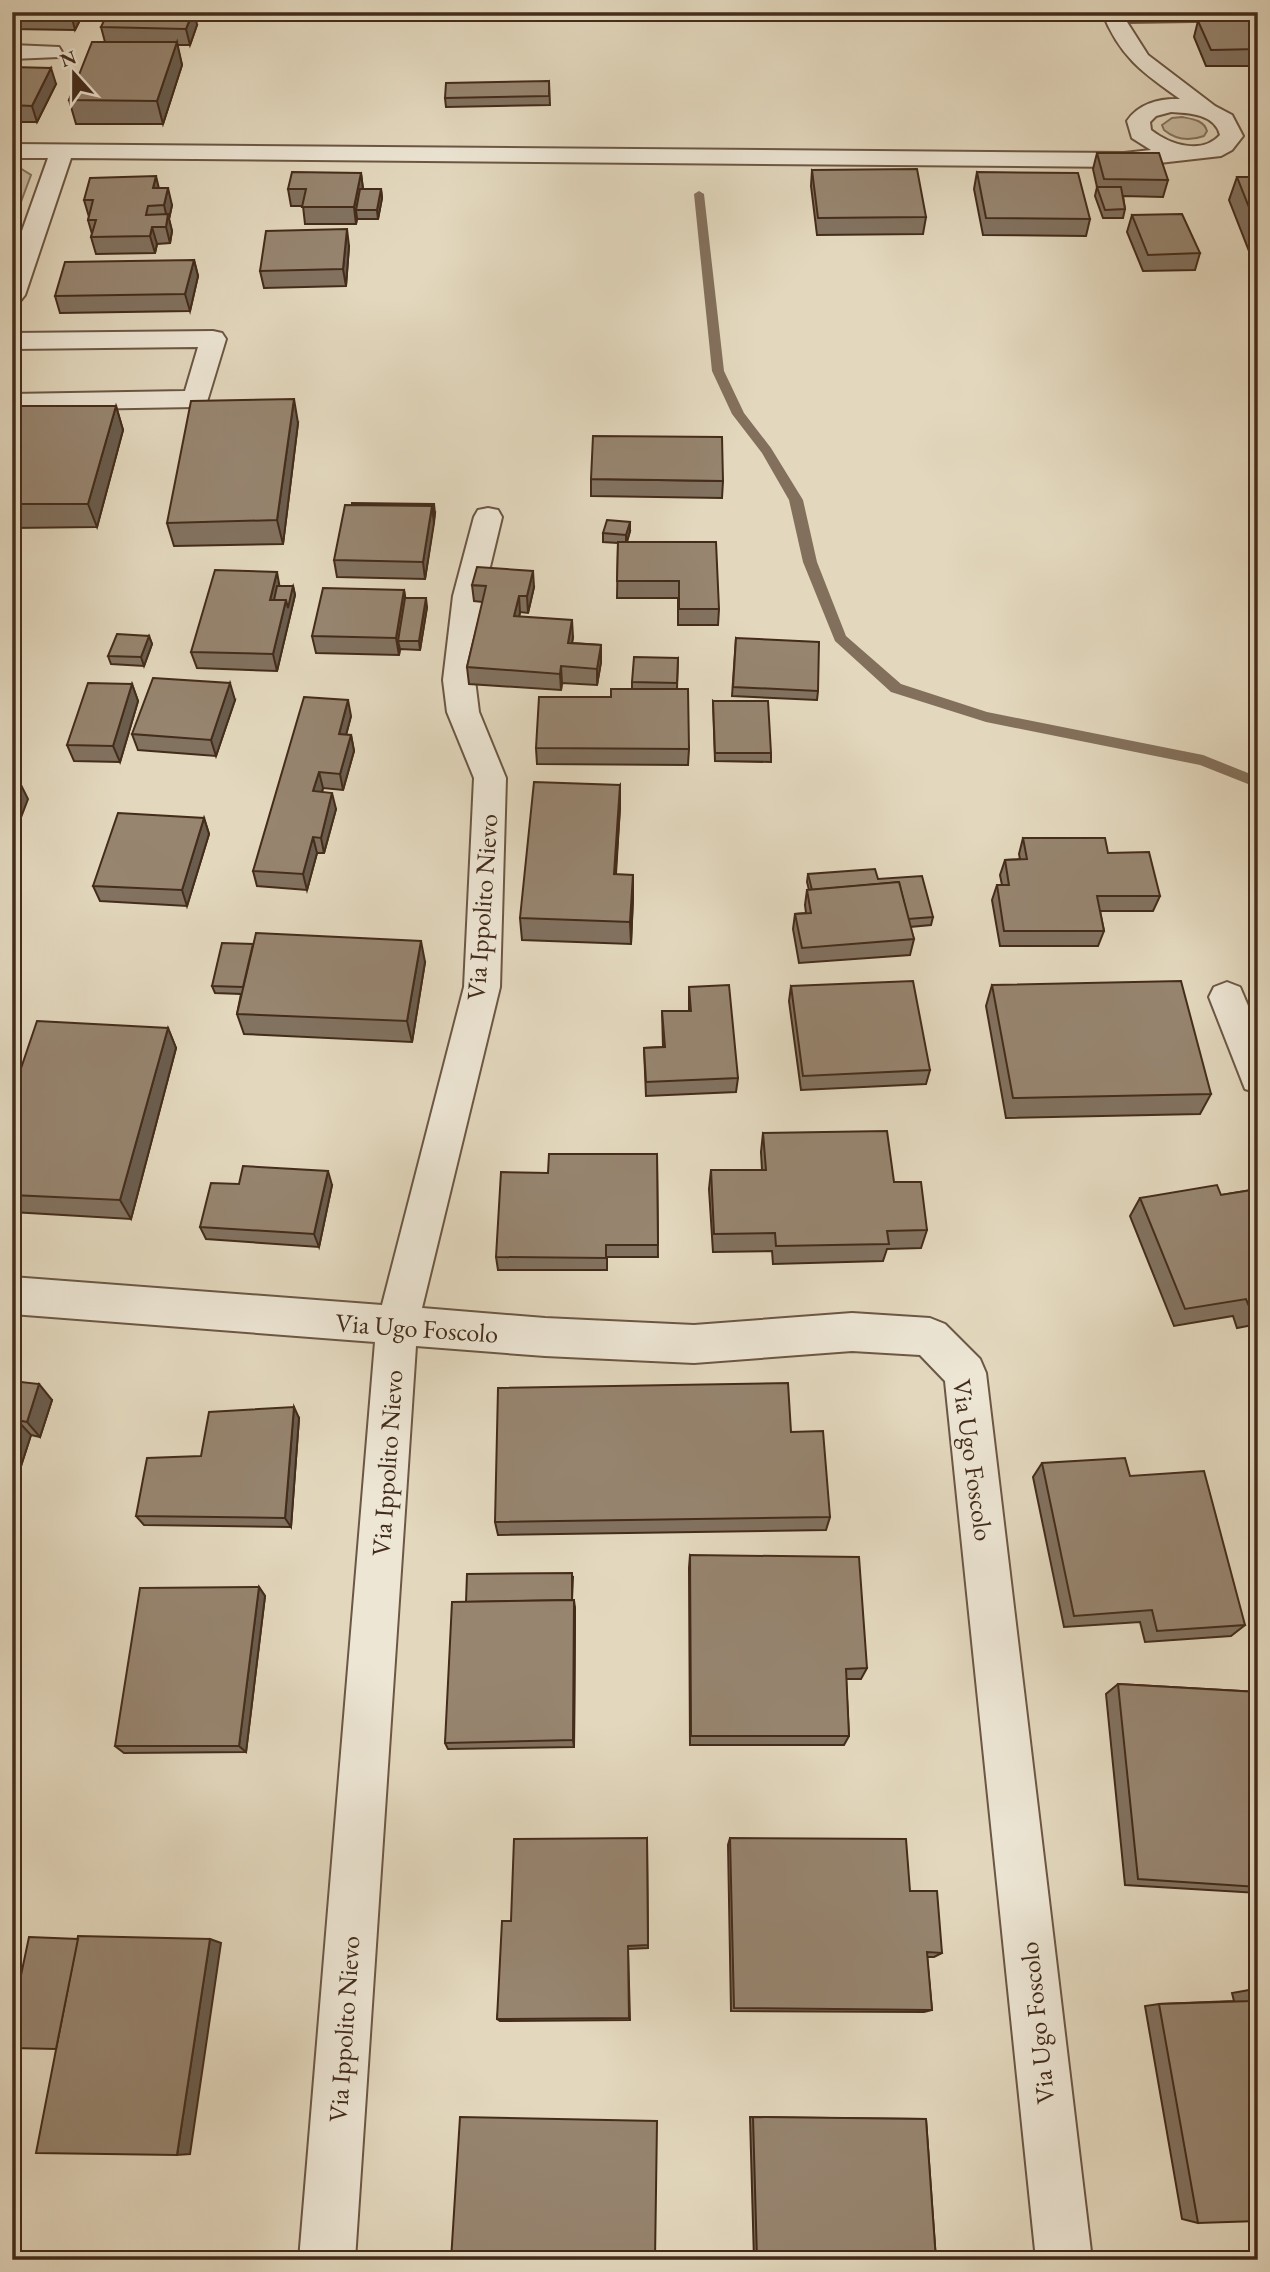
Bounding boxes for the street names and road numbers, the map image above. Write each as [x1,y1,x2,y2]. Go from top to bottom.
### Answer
street label: Via Ippolito Nievo [459,813,505,1001]
street label: Via Ugo Foscolo [335,1305,499,1351]
street label: Via Ippolito Nievo [364,1369,410,1557]
street label: Via Ugo Foscolo [945,1377,1001,1543]
street label: Via Ippolito Nievo [321,1935,367,2123]
street label: Via Ugo Foscolo [1012,1940,1062,2106]

